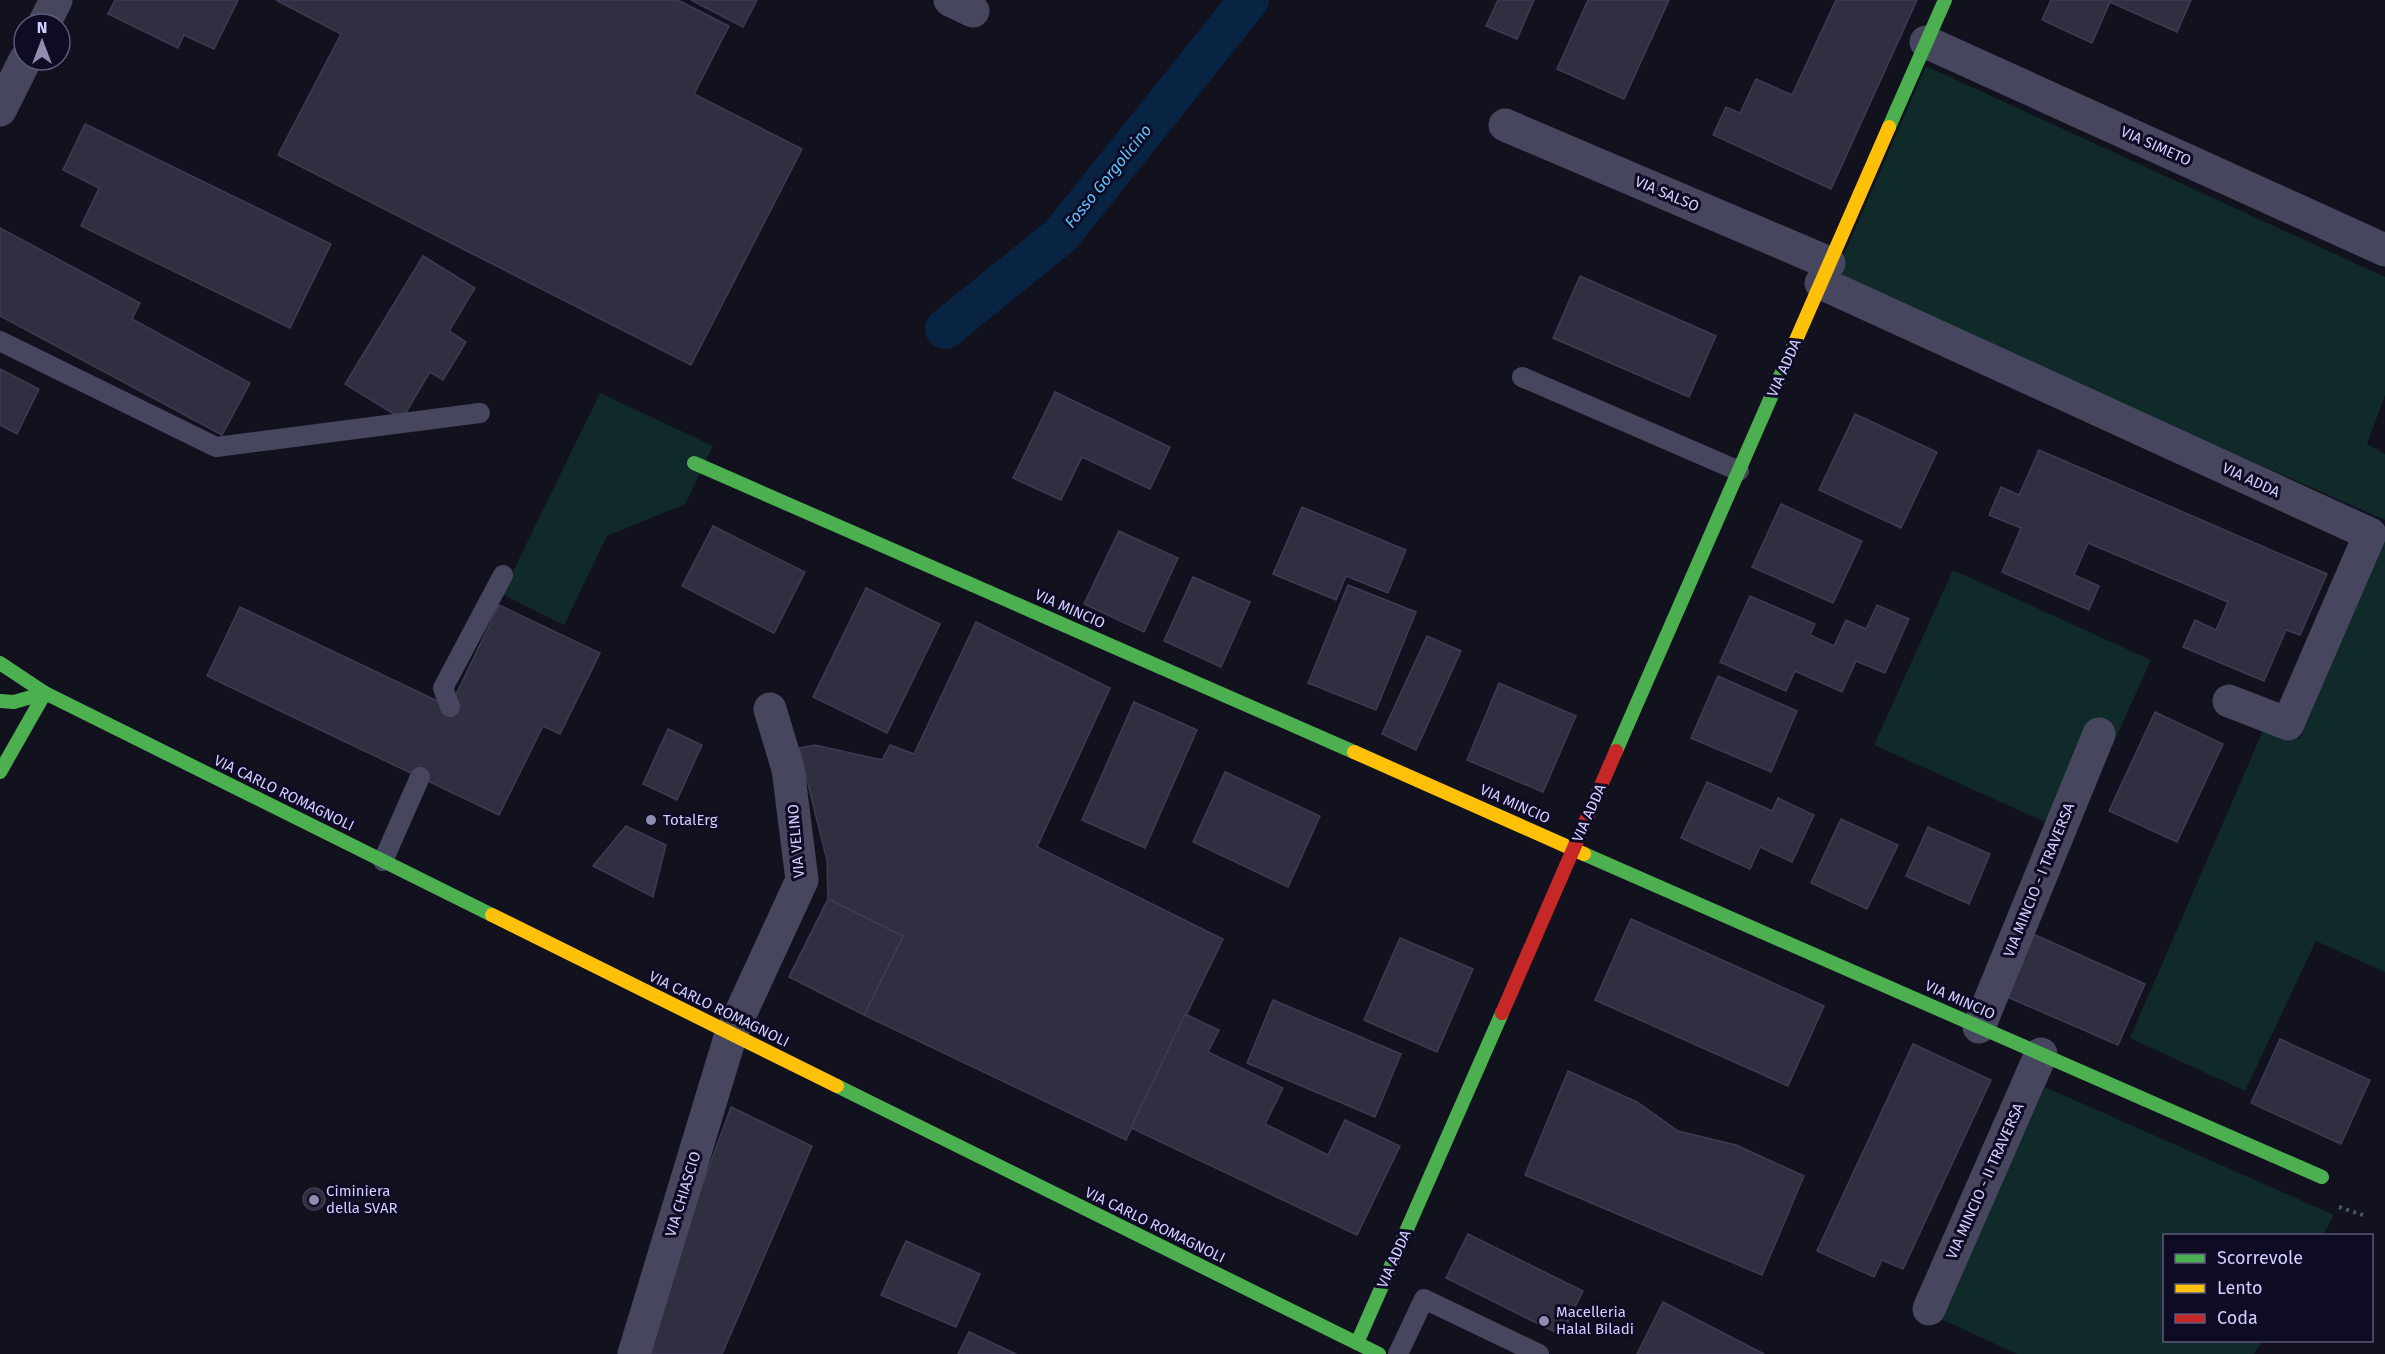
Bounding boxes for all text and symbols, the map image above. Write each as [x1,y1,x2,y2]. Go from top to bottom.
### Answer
north arrow [12,12,72,72]
text: N [37,18,47,37]
water label: Fosso Gorgolicino [1061,120,1155,232]
street label: VIA SIMETO [2118,122,2194,170]
street label: VIA SALSO [1632,172,1702,216]
street label: VIA ADDA [1763,336,1805,400]
street label: VIA ADDA [2219,459,2283,501]
street label: VIA MINCIO [1032,586,1108,632]
street label: VIA CARLO ROMAGNOLI [211,751,357,835]
street label: VIA MINCIO [1477,781,1553,827]
street label: VIA ADDA [1568,781,1610,845]
street label: VIA MINCIO - I TRAVERSA [2000,800,2078,960]
street label: VIA VELINO [784,803,808,879]
place label: TotalErg [663,811,718,829]
marker: TotalErg [644,813,658,827]
street label: VIA CARLO ROMAGNOLI [646,967,792,1051]
street label: VIA MINCIO [1922,977,1998,1023]
street label: VIA MINCIO - II TRAVERSA [1942,1100,2028,1262]
street label: VIA CHIASCIO [661,1149,705,1239]
place label: Ciminiera della SVAR [326,1182,398,1217]
street label: VIA CARLO ROMAGNOLI [1082,1183,1228,1267]
marker: Ciminiera della SVAR [307,1193,321,1207]
street label: VIA ADDA [1373,1227,1415,1291]
legend [2163,1234,2373,1342]
text: Scorrevole [2217,1247,2303,1269]
text: Lento [2217,1277,2263,1299]
place label: Macelleria Halal Biladi [1556,1303,1634,1338]
text: Coda [2217,1307,2258,1329]
marker: Macelleria Halal Biladi [1537,1314,1551,1328]

